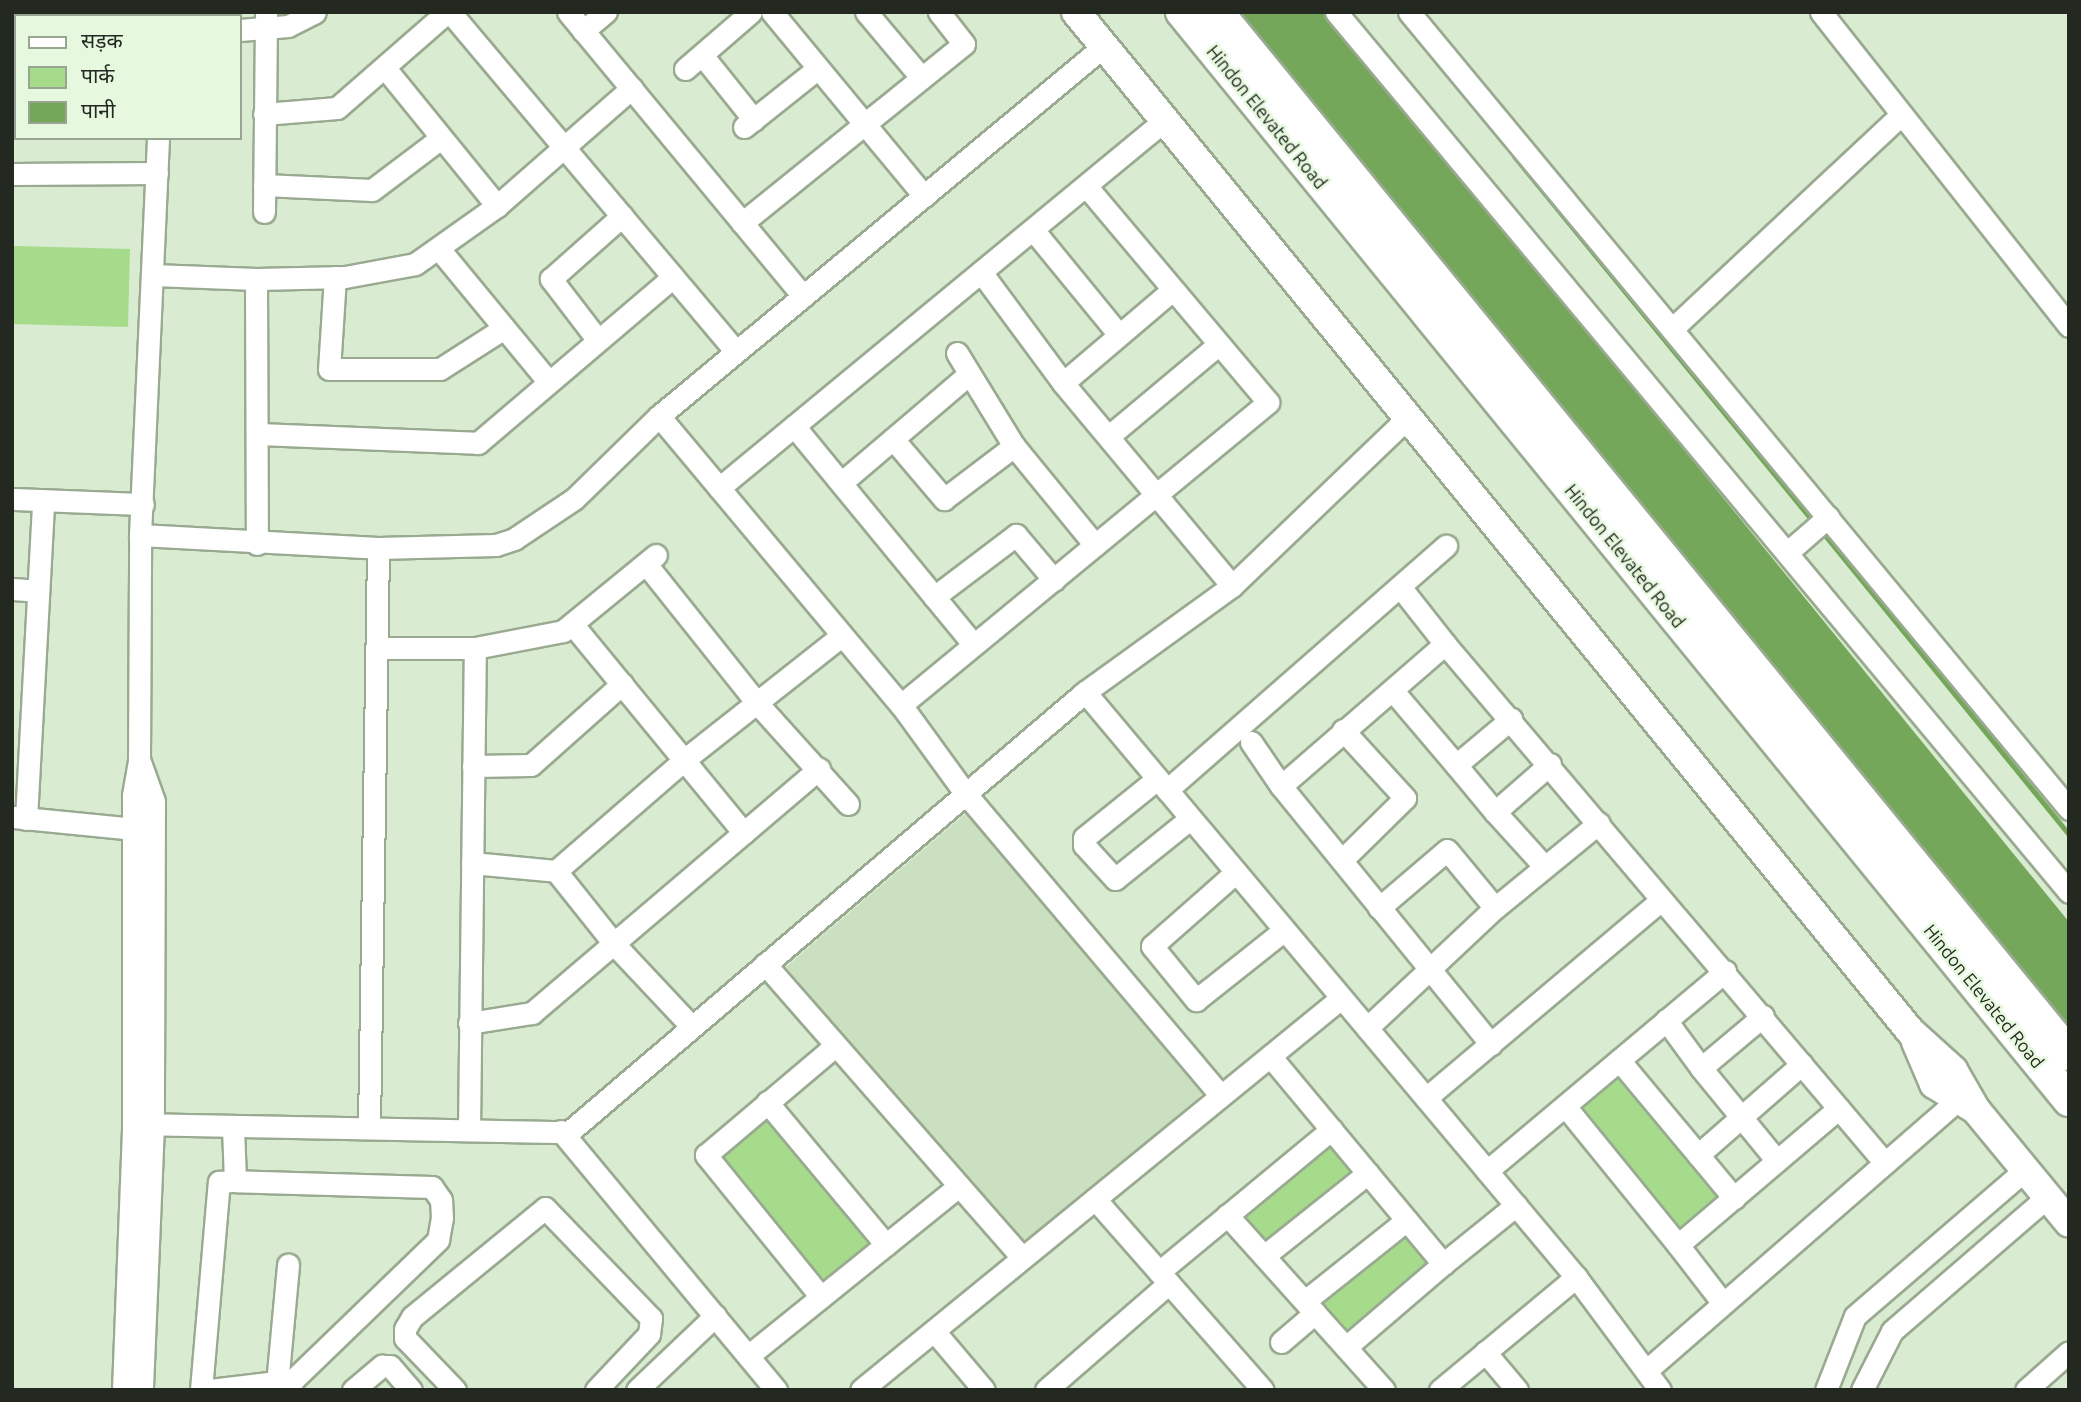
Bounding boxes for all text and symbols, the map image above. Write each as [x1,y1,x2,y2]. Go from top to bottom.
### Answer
legend [14,14,242,140]
text: सड़क [81,28,123,52]
street label: Hindon Elevated Road [1202,41,1332,193]
text: पार्क [81,63,115,87]
text: पानी [81,98,115,122]
street label: Hindon Elevated Road [1560,480,1690,632]
street label: Hindon Elevated Road [1919,920,2049,1072]

